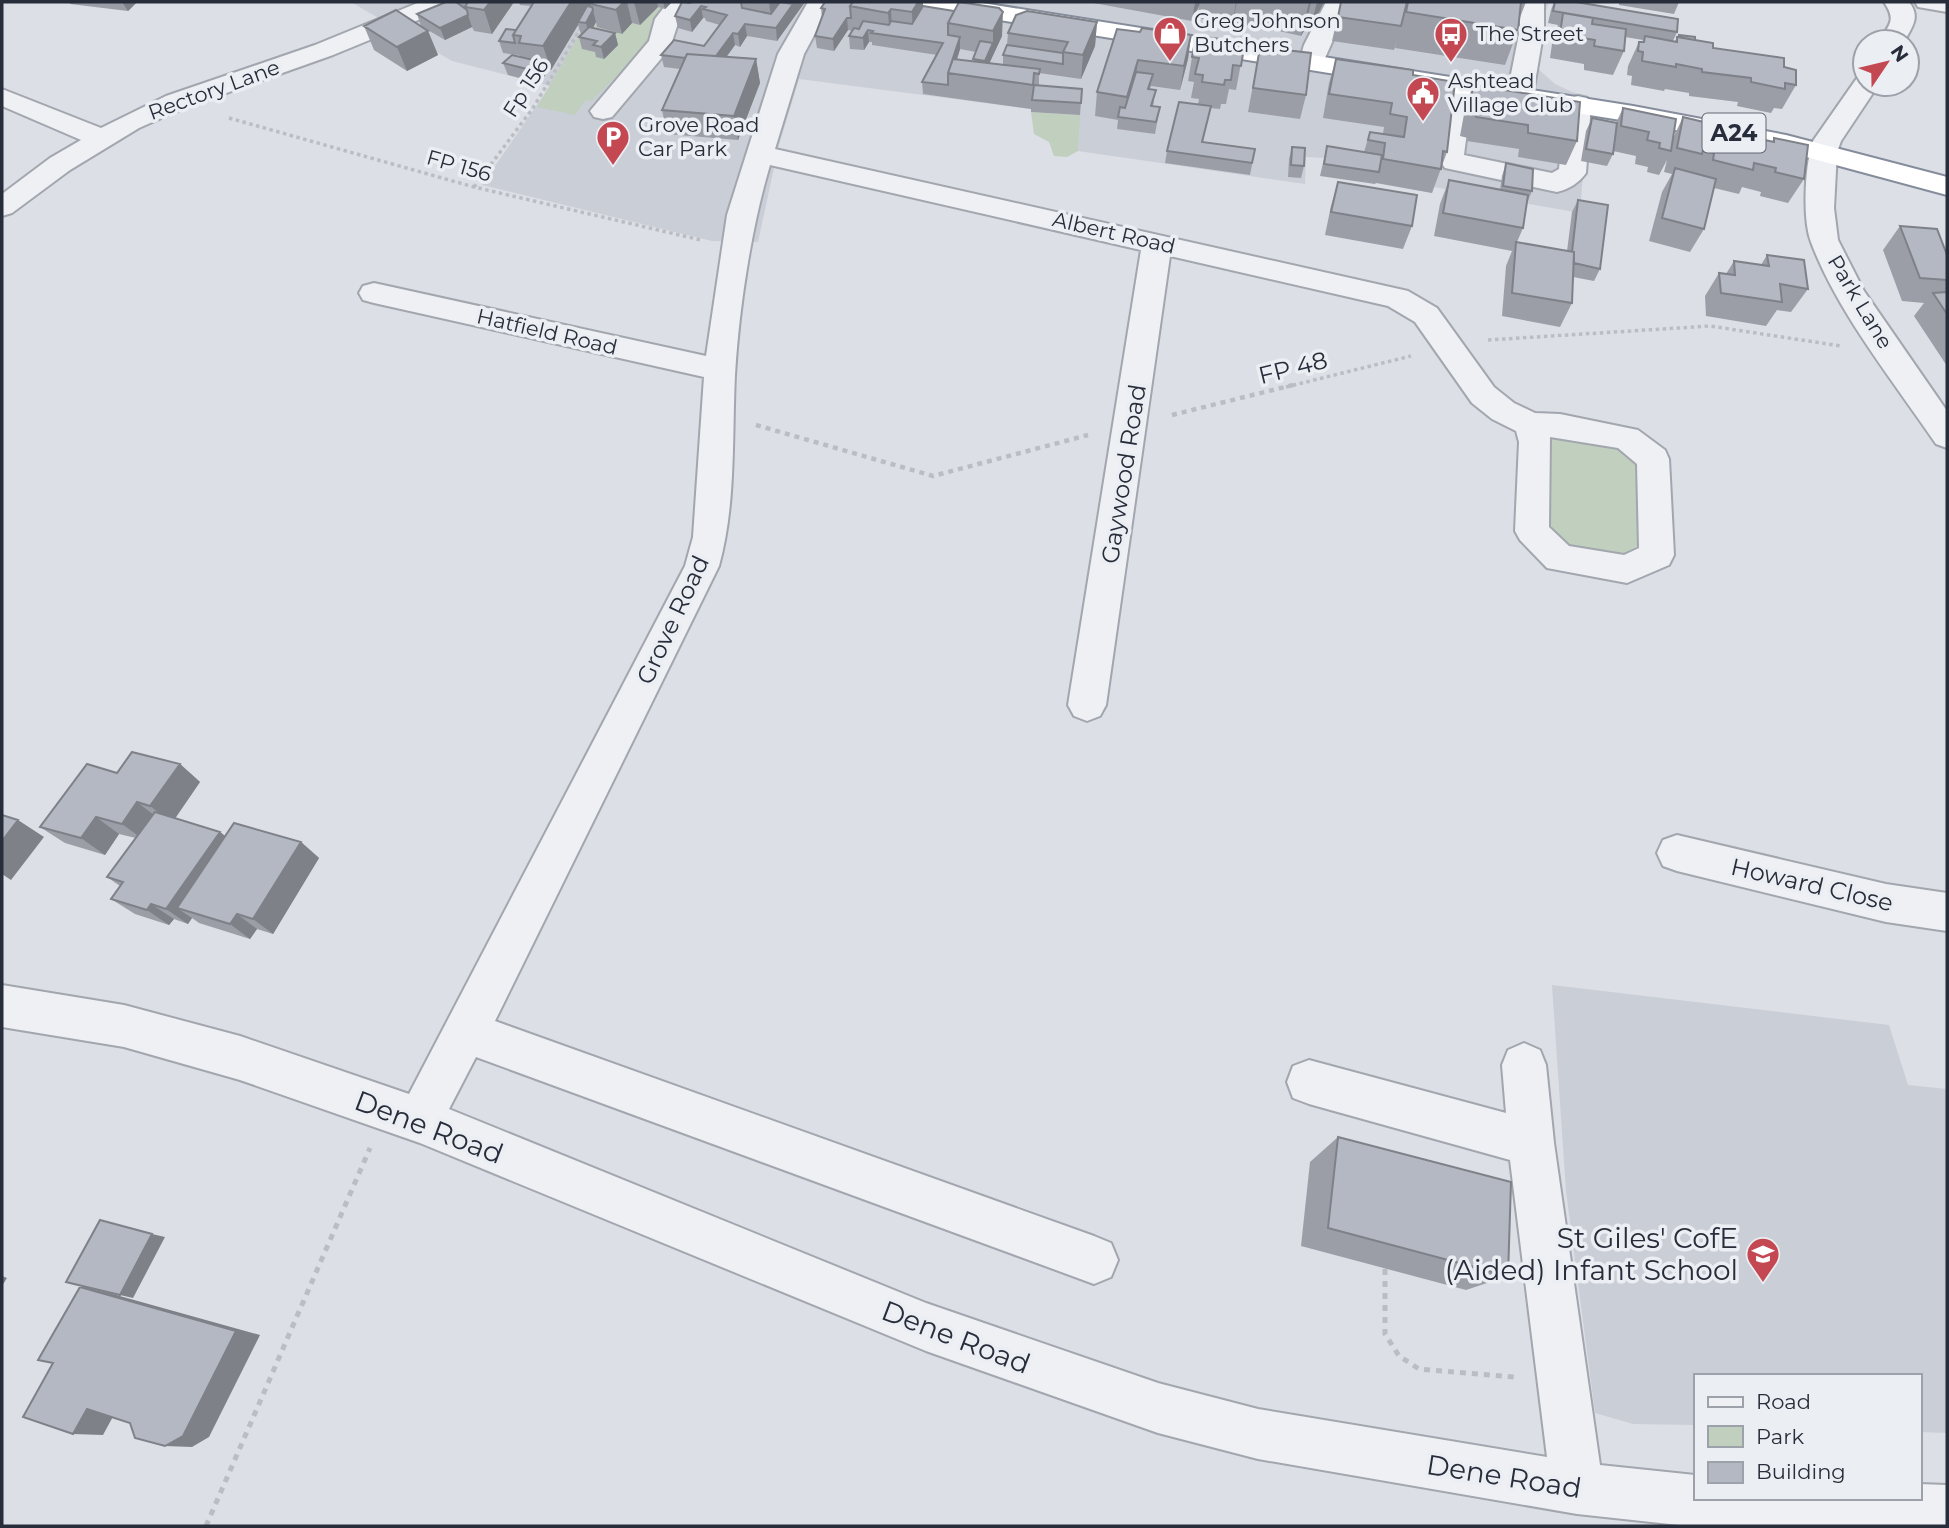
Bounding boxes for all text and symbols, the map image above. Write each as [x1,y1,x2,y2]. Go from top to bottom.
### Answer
place label: Greg Johnson Butchers [1194,8,1341,57]
shop icon: Greg Johnson Butchers [1151,14,1189,63]
bus stop icon: The Street [1432,15,1470,64]
place label: The Street [1476,21,1584,46]
north arrow [1851,28,1921,98]
text: N [1886,41,1913,66]
street label: Fp 156 [497,53,554,122]
street label: Rectory Lane [145,54,283,125]
place label: Ashtead Village Club [1448,68,1573,117]
public building icon: Ashtead Village Club [1404,74,1442,123]
place label: Grove Road Car Park [638,112,759,161]
road number: A24 [1702,114,1766,152]
parking icon: Grove Road Car Park [594,118,632,167]
street label: FP 156 [424,144,495,187]
street label: Albert Road [1050,206,1178,259]
street label: Park Lane [1823,250,1898,353]
street label: Hatfield Road [474,303,620,360]
street label: FP 48 [1255,345,1330,390]
street label: Gaywood Road [1095,382,1152,566]
street label: Grove Road [630,551,715,689]
street label: Howard Close [1728,852,1896,917]
street label: Dene Road [350,1083,508,1171]
place label: St Giles' CofE (Aided) Infant School [1445,1221,1738,1287]
school or university icon: St Giles' CofE (Aided) Infant School [1744,1235,1782,1284]
street label: Dene Road [877,1293,1035,1381]
legend [1694,1374,1921,1500]
text: Road [1756,1389,1811,1414]
text: Park [1756,1424,1804,1449]
street label: Dene Road [1424,1447,1584,1505]
text: Building [1756,1459,1846,1484]

